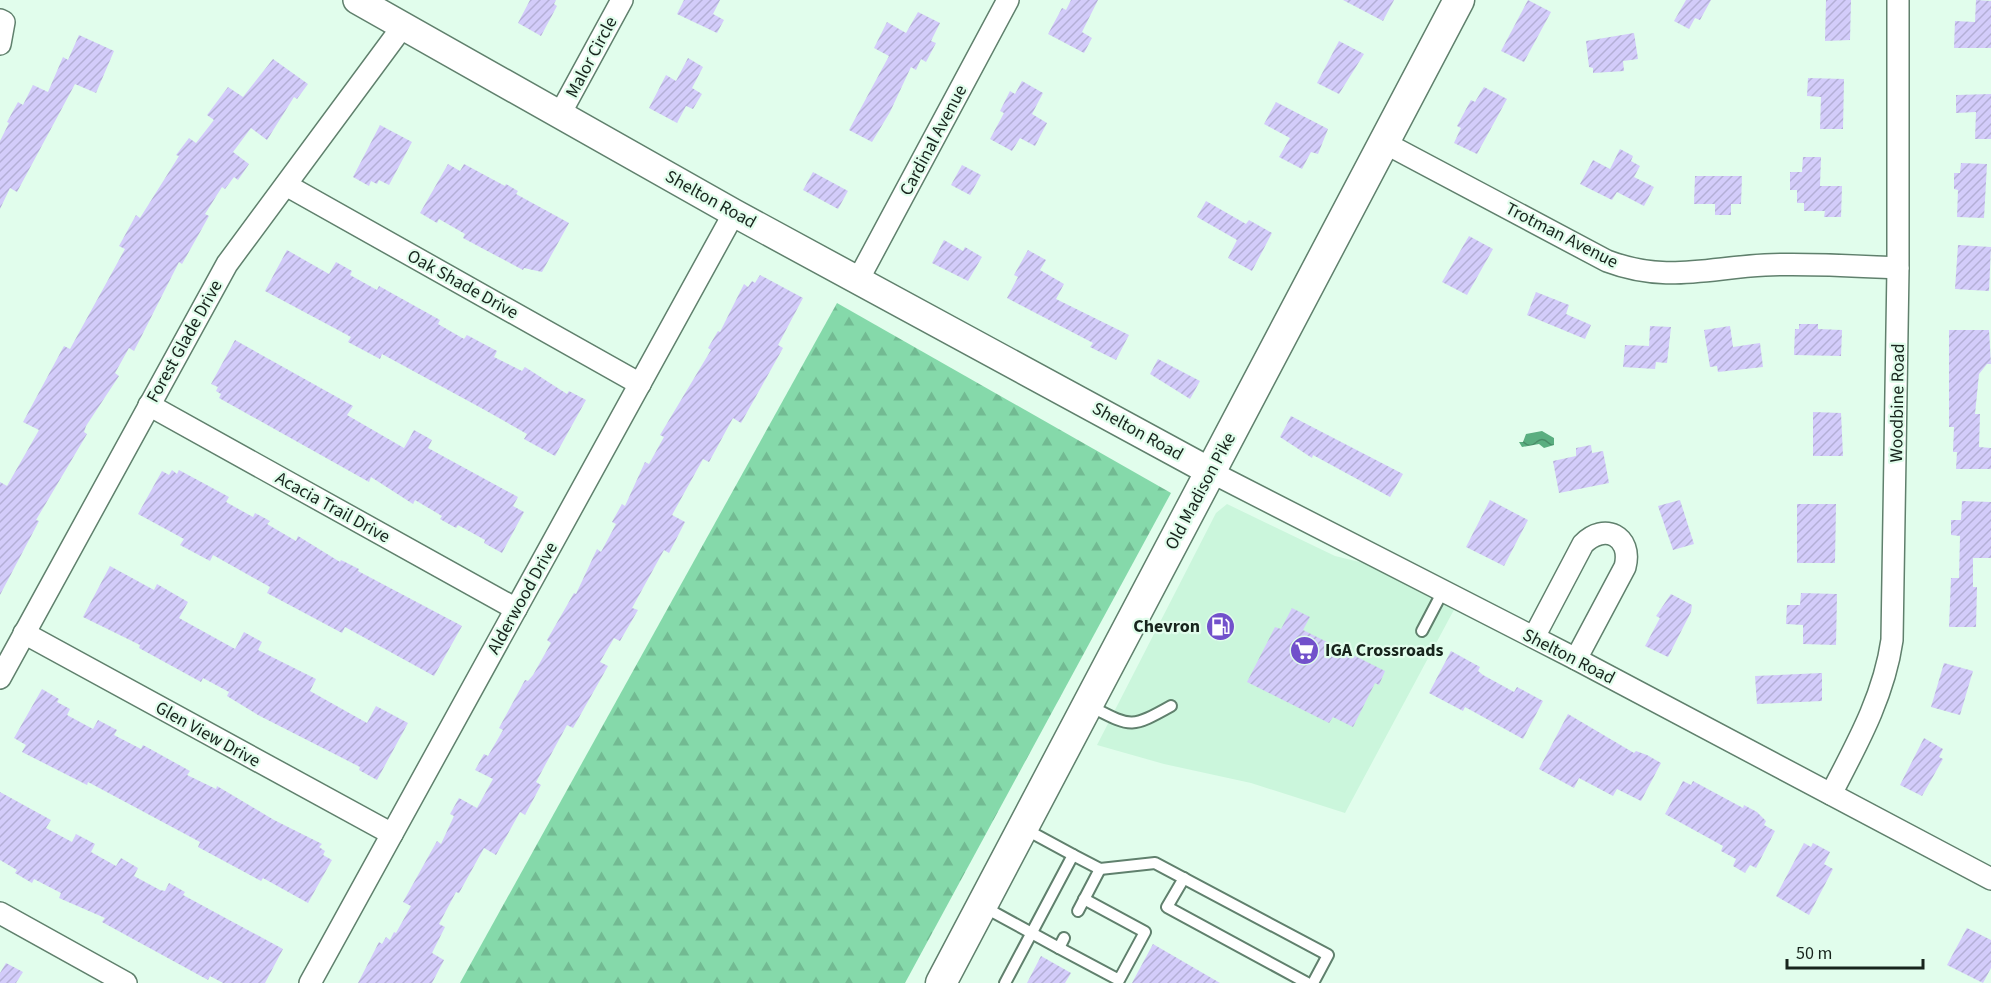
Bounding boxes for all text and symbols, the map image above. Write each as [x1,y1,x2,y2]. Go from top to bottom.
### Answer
street label: Malor Circle [560,12,623,102]
street label: Cardinal Avenue [894,80,973,200]
street label: Shelton Road [661,164,761,235]
street label: Trotman Avenue [1501,196,1622,275]
street label: Oak Shade Drive [403,244,523,325]
street label: Forest Glade Drive [140,275,229,407]
street label: Woodbine Road [1884,343,1911,463]
street label: Shelton Road [1088,396,1188,467]
street label: Old Madison Pike [1159,428,1242,554]
street label: Acacia Trail Drive [271,466,395,549]
street label: Alderwood Drive [481,538,564,659]
fuel station icon: Chevron [1205,610,1237,642]
place label: Chevron [1133,614,1200,639]
street label: Shelton Road [1518,622,1619,690]
supermarket icon: IGA Crossroads [1288,634,1320,666]
place label: IGA Crossroads [1325,638,1444,663]
street label: Glen View Drive [151,695,265,774]
scale bar [1787,932,1924,970]
text: 50 m [1796,941,1832,966]

